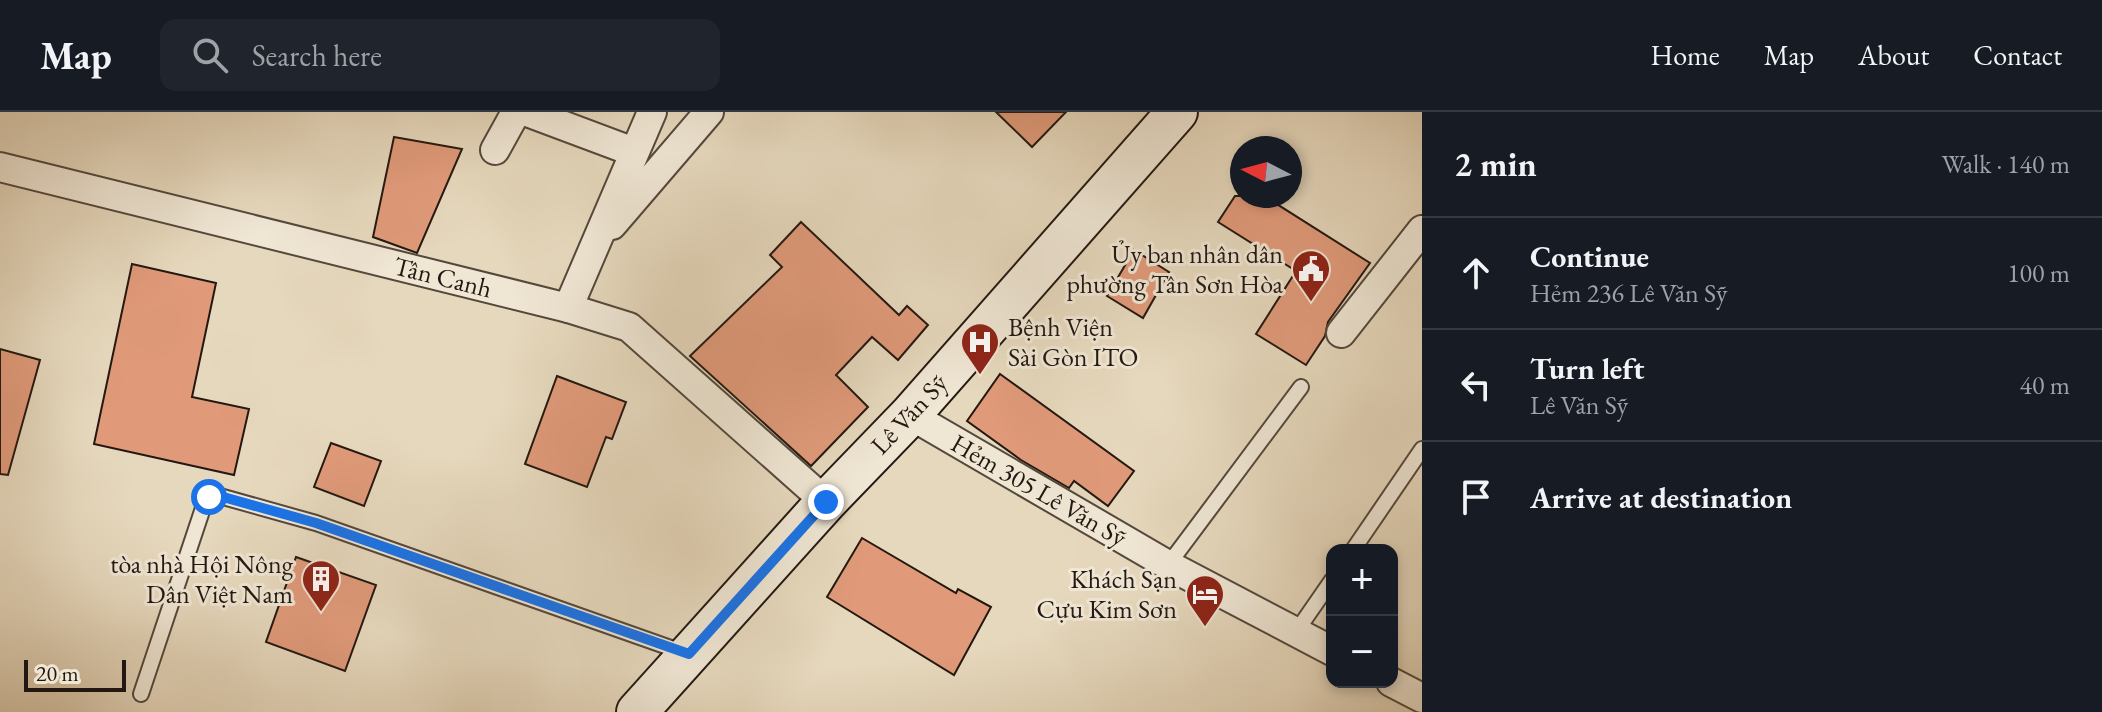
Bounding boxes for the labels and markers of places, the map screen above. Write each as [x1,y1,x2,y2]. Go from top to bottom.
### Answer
place label: Ủy ban nhân dân phường Tân Sơn Hòa [1067,237,1284,301]
public building icon: Ủy ban nhân dân phường Tân Sơn Hòa [1290,248,1332,303]
place label: Bệnh Viện Sài Gòn ITO [1008,310,1138,374]
hospital icon: Bệnh Viện Sài Gòn ITO [959,321,1001,376]
place label: tòa nhà Hội Nông Dân Việt Nam [110,547,294,611]
building icon: tòa nhà Hội Nông Dân Việt Nam [300,558,342,613]
place label: Khách Sạn Cựu Kim Sơn [1037,562,1177,626]
hotel icon: Khách Sạn Cựu Kim Sơn [1184,573,1226,628]

